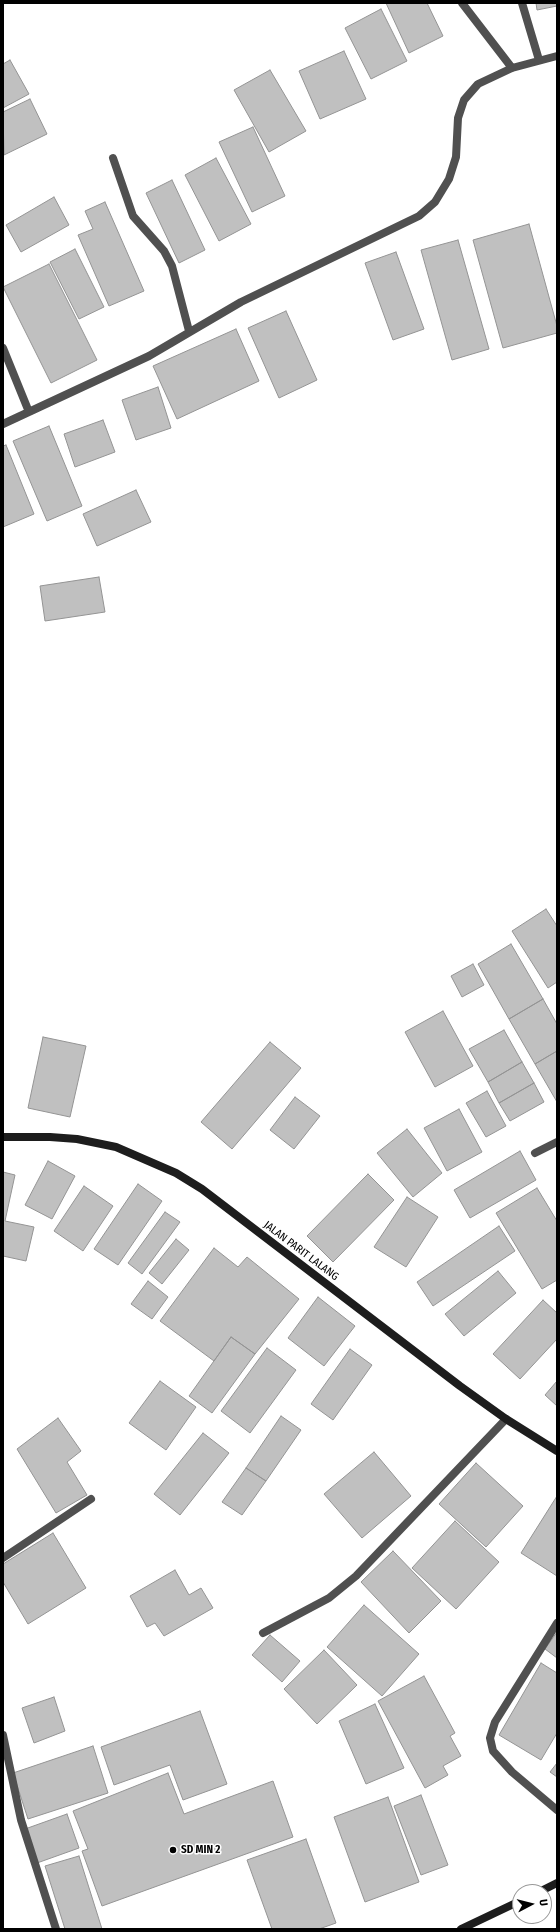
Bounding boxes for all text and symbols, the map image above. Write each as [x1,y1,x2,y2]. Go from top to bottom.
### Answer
street label: JALAN PARIT LALANG [261,1219,341,1283]
place label: SD MIN 2 [181,1843,220,1857]
marker: SD MIN 2 [168,1845,178,1855]
north arrow [512,1884,552,1924]
text: U [537,1899,550,1907]

